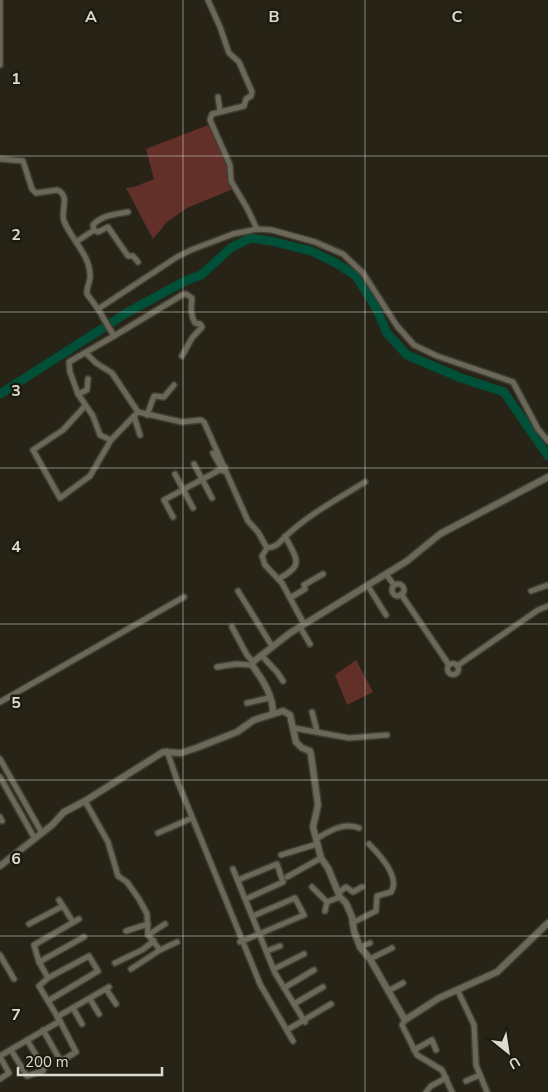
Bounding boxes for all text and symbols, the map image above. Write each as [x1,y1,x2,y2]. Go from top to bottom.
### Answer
text: A [85,6,97,28]
text: B [268,6,280,28]
text: C [452,6,463,28]
text: 1 [11,68,21,90]
text: 2 [11,224,21,246]
text: 3 [11,380,21,402]
text: 4 [11,536,21,558]
text: 5 [11,692,21,714]
text: 6 [11,848,21,870]
text: 7 [11,1004,21,1026]
north arrow [483,1027,533,1077]
scale bar [18,1044,161,1076]
text: 200 m [25,1052,69,1072]
text: U [505,1052,523,1074]

